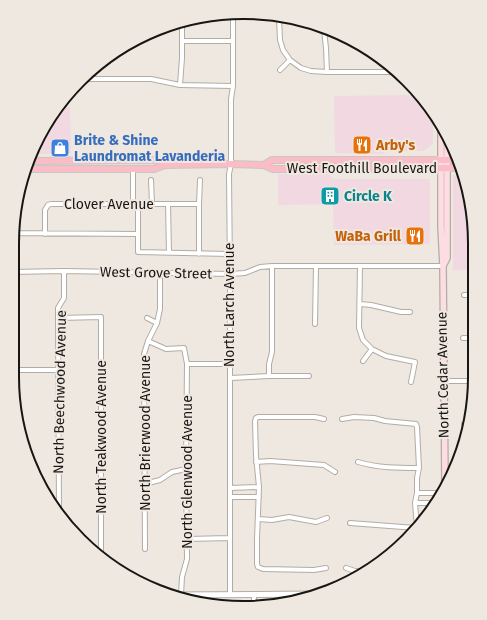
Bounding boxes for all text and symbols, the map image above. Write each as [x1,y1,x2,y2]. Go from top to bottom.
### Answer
place label: Brite & Shine Laundromat Lavanderia [74,132,226,165]
restaurant icon: Arby's [351,134,373,156]
shop icon: Brite & Shine Laundromat Lavanderia [49,137,71,159]
place label: Arby's [375,137,416,154]
street label: West Foothill Boulevard [287,160,437,177]
building icon: Circle K [319,185,341,207]
place label: Circle K [344,188,393,205]
street label: Clover Avenue [64,196,154,213]
restaurant icon: WaBa Grill [404,225,426,247]
place label: WaBa Grill [335,228,402,245]
street label: North Larch Avenue [221,243,238,367]
street label: West Grove Street [100,264,213,282]
street label: North Beechwood Avenue [50,310,70,474]
street label: North Cedar Avenue [433,311,453,439]
street label: North Brierwood Avenue [137,355,154,511]
street label: North Teakwood Avenue [93,360,110,514]
street label: North Glenwood Avenue [179,395,196,549]

